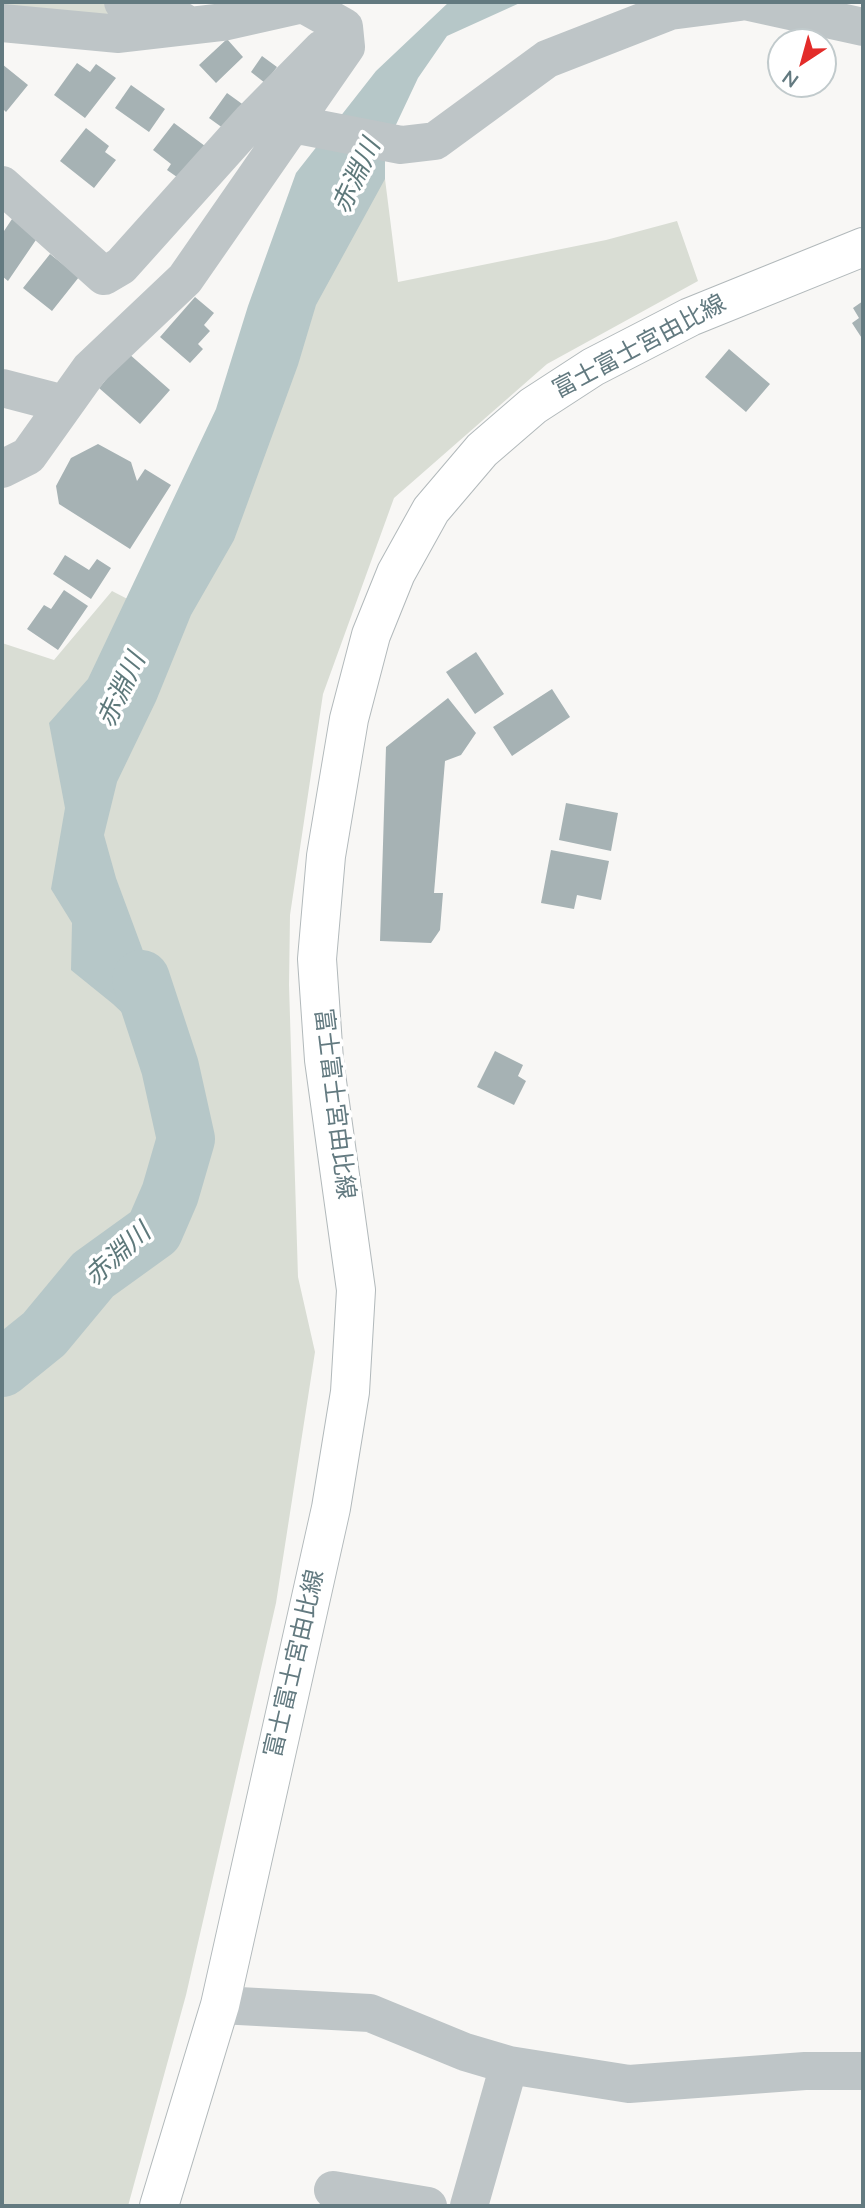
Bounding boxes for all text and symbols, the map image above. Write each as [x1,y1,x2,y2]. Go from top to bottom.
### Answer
north arrow [767,28,837,98]
text: N [777,64,804,93]
water label: 赤淵川 [327,135,389,219]
street label: 富士富士宮由比線 [548,290,732,406]
water label: 赤淵川 [92,649,154,733]
street label: 富士富士宮由比線 [307,1007,359,1201]
water label: 赤淵川 [80,1218,158,1294]
street label: 富士富士宮由比線 [260,1567,332,1761]

